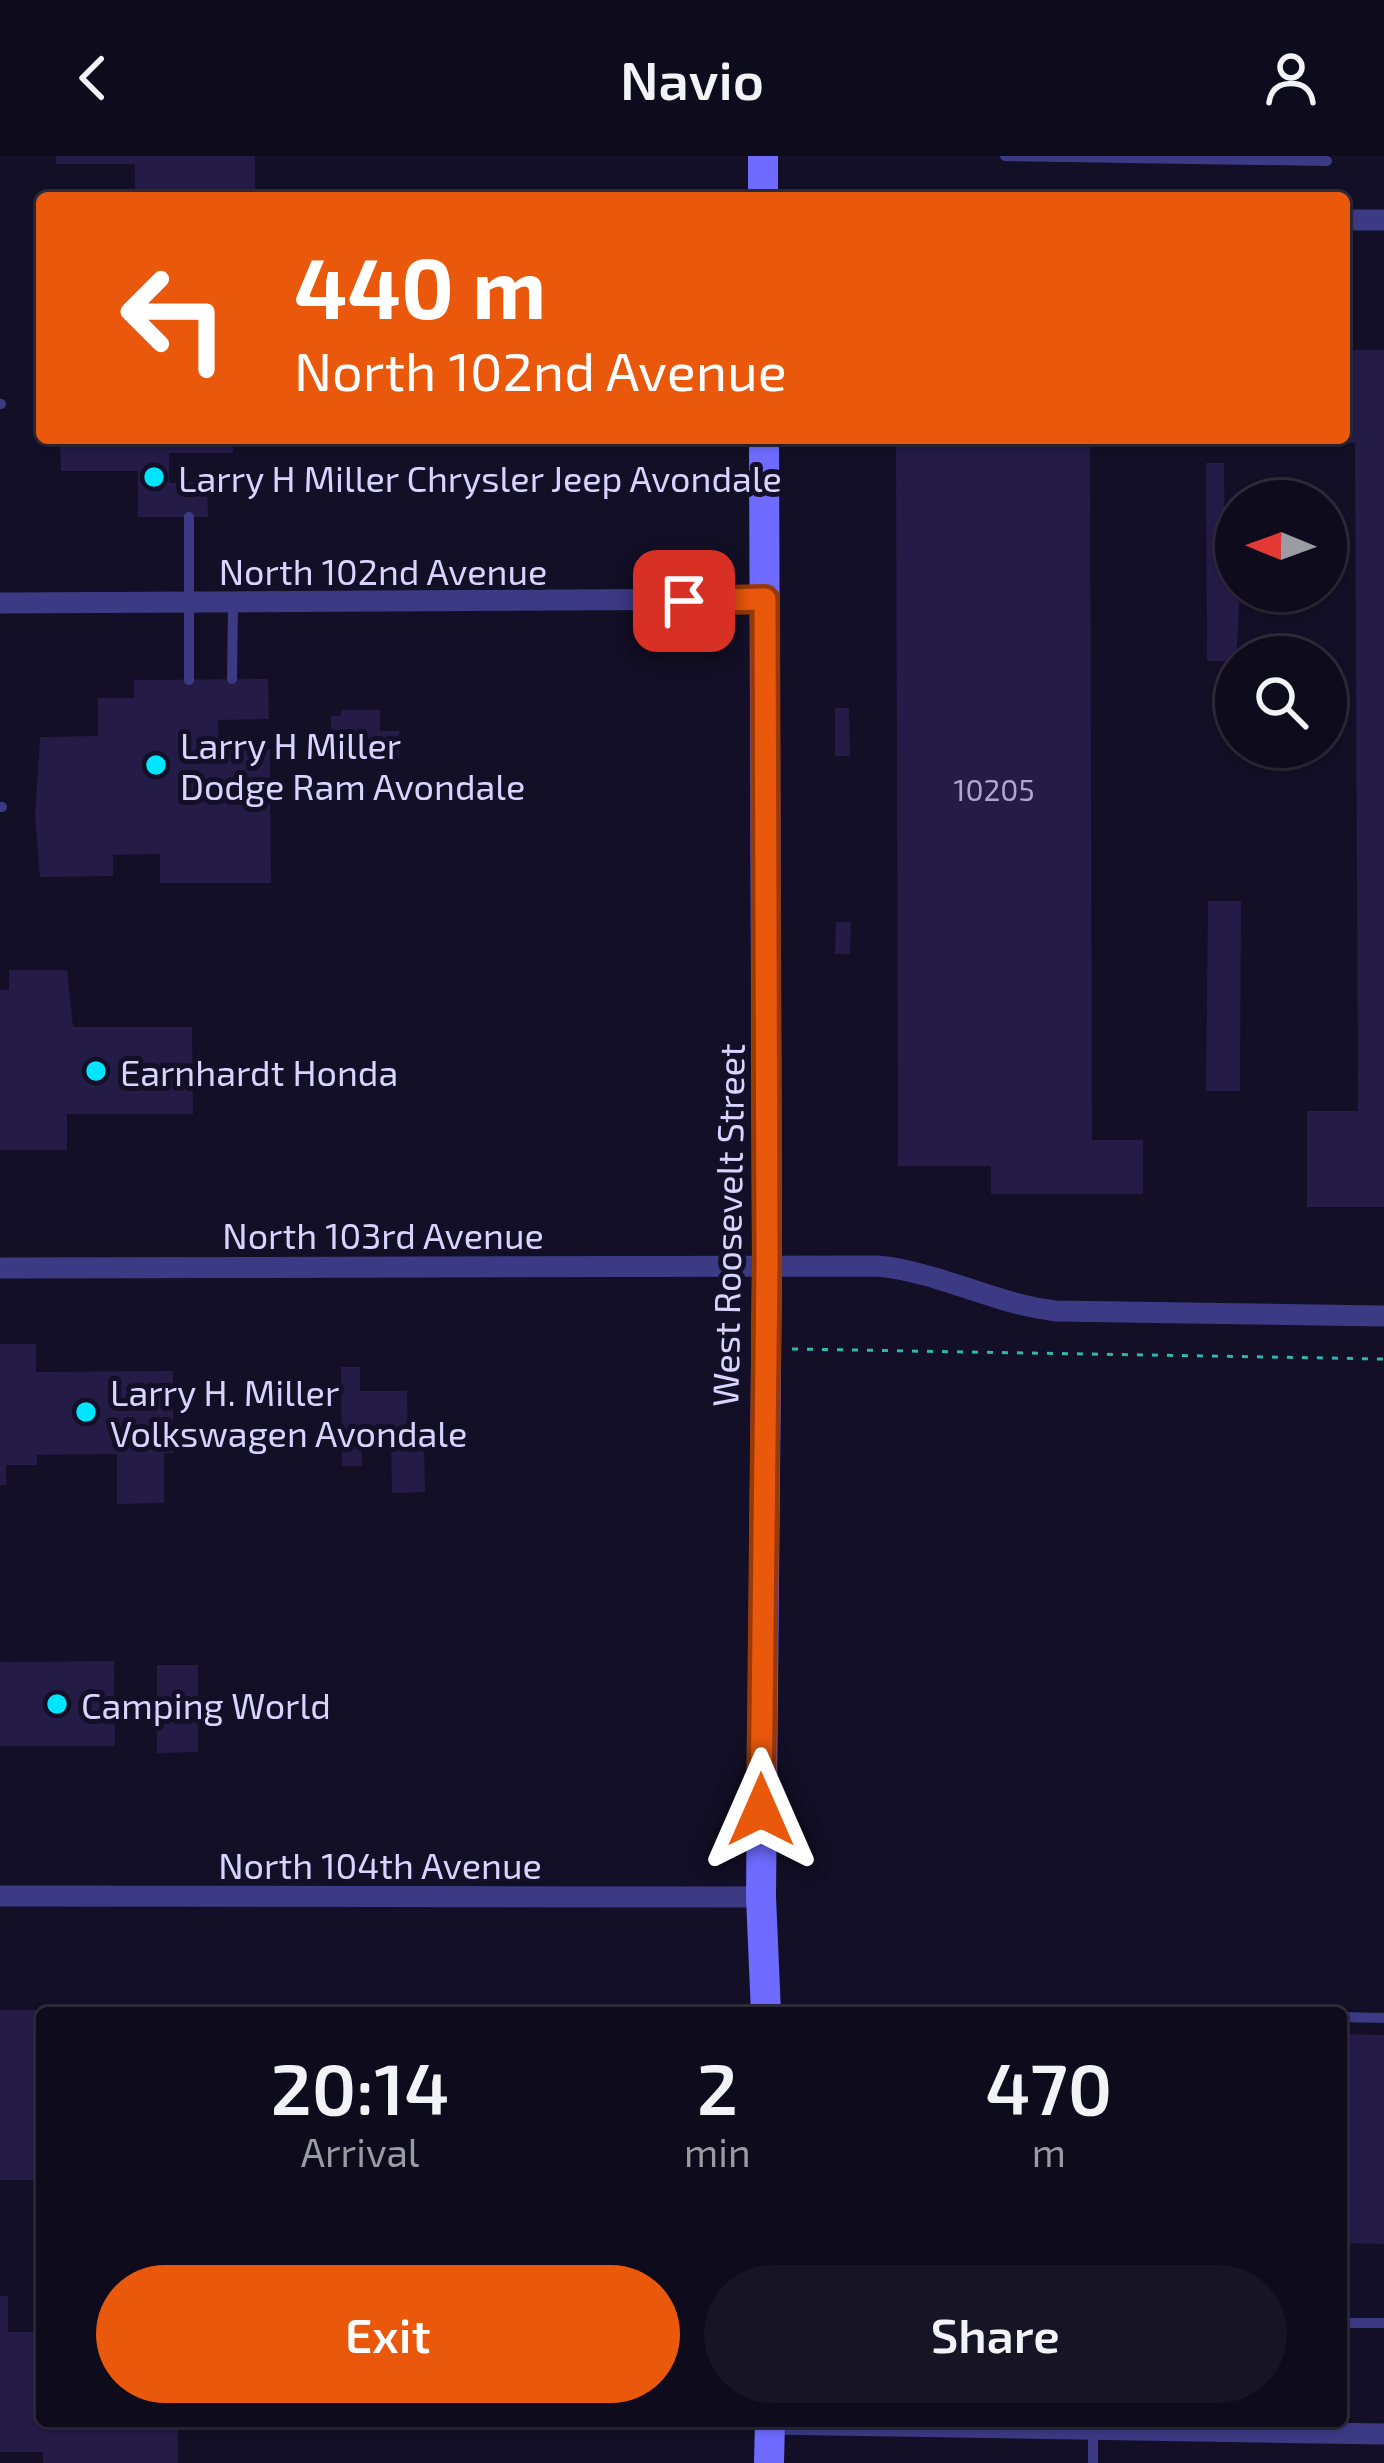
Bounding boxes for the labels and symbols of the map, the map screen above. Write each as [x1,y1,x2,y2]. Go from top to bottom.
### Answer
place label: Larry H Miller Chrysler Jeep Avondale [178,456,782,499]
marker: Larry H Miller Chrysler Jeep Avondale [141,464,167,490]
north arrow [1215,480,1347,612]
street label: North 102nd Avenue [219,549,547,592]
pin [633,550,735,652]
place label: Larry H Miller Dodge Ram Avondale [180,723,525,807]
marker: Larry H Miller Dodge Ram Avondale [143,752,169,778]
house number: 10205 [953,771,1035,807]
street label: West Roosevelt Street [702,1043,752,1407]
place label: Earnhardt Honda [120,1050,398,1093]
marker: Earnhardt Honda [83,1058,109,1084]
street label: North 103rd Avenue [222,1213,544,1256]
place label: Larry H. Miller Volkswagen Avondale [110,1370,467,1454]
marker: Larry H. Miller Volkswagen Avondale [73,1399,99,1425]
place label: Camping World [81,1683,331,1726]
marker: Camping World [44,1691,70,1717]
position arrow [698,1747,824,1873]
street label: North 104th Avenue [218,1843,542,1886]

